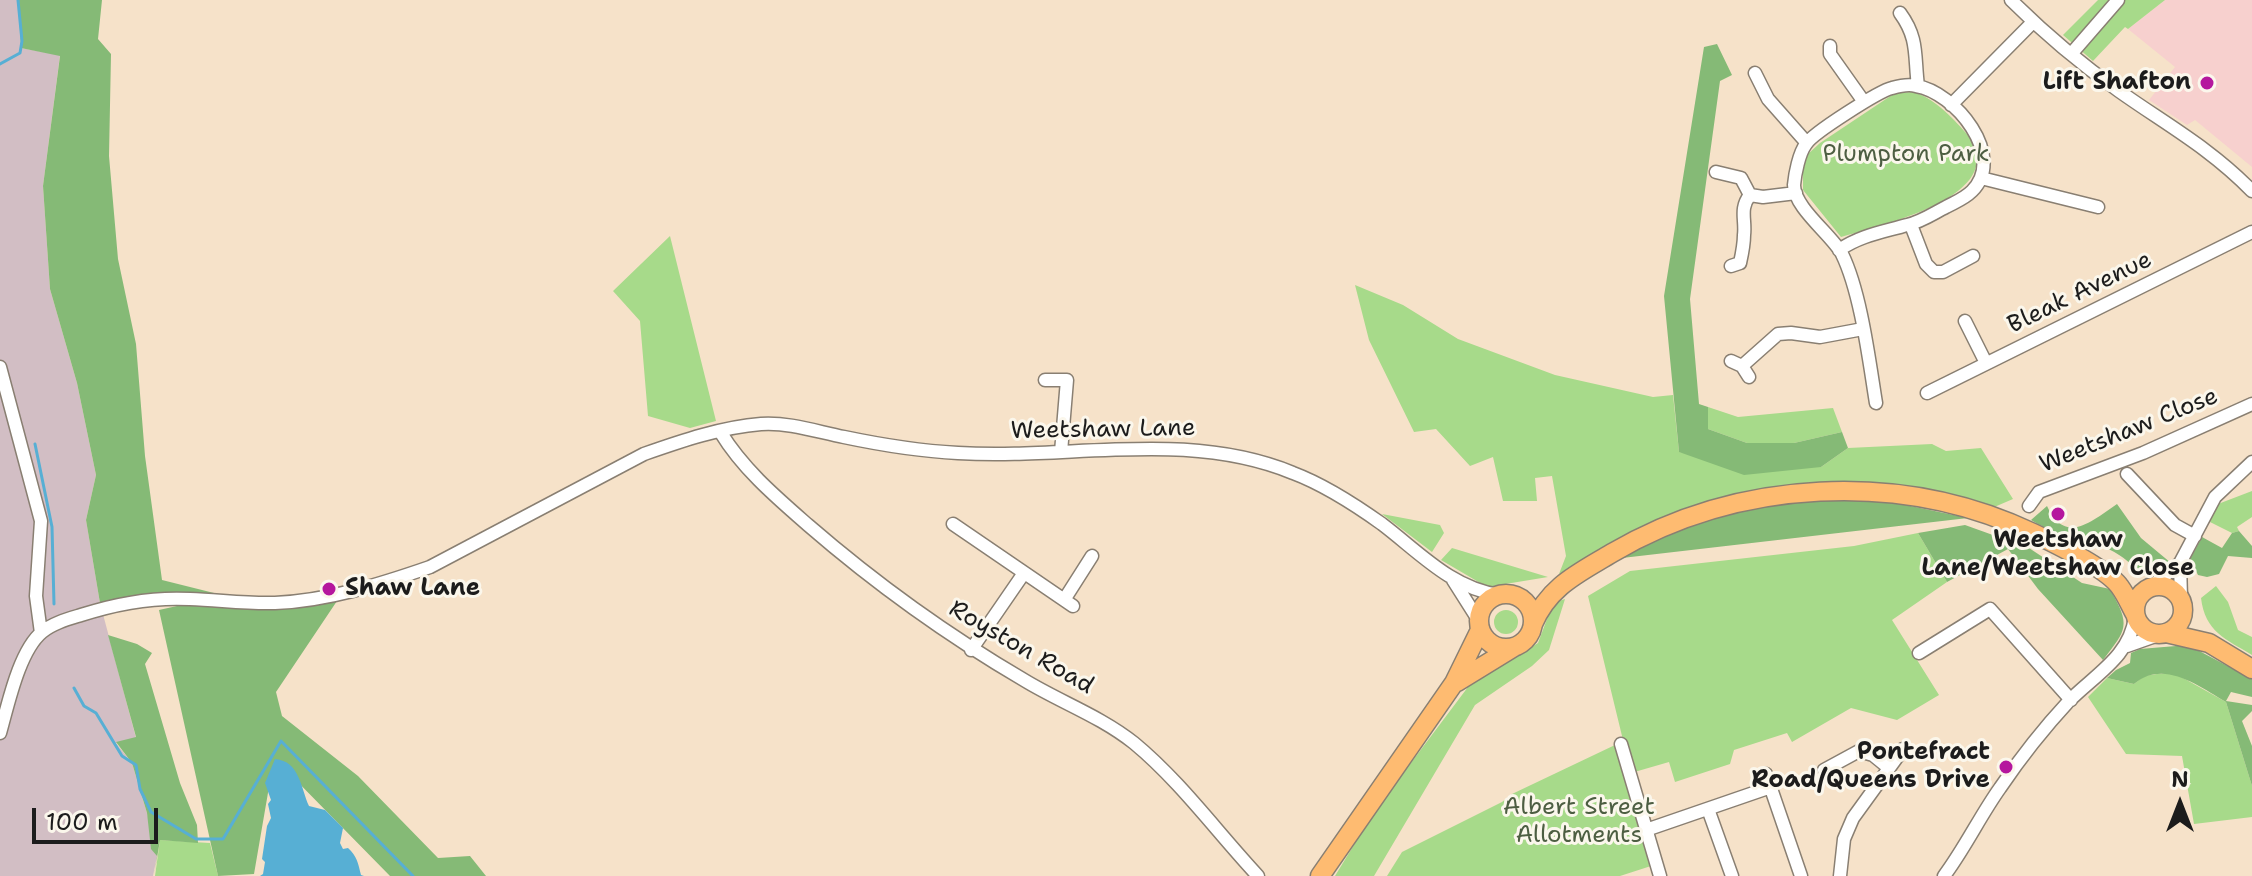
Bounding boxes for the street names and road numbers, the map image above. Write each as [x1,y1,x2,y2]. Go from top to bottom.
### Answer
street label: Bleak Avenue [2003,246,2157,340]
street label: Weetshaw Close [2036,382,2222,480]
street label: Weetshaw Lane [1010,414,1196,446]
street label: Royston Road [943,595,1099,701]

